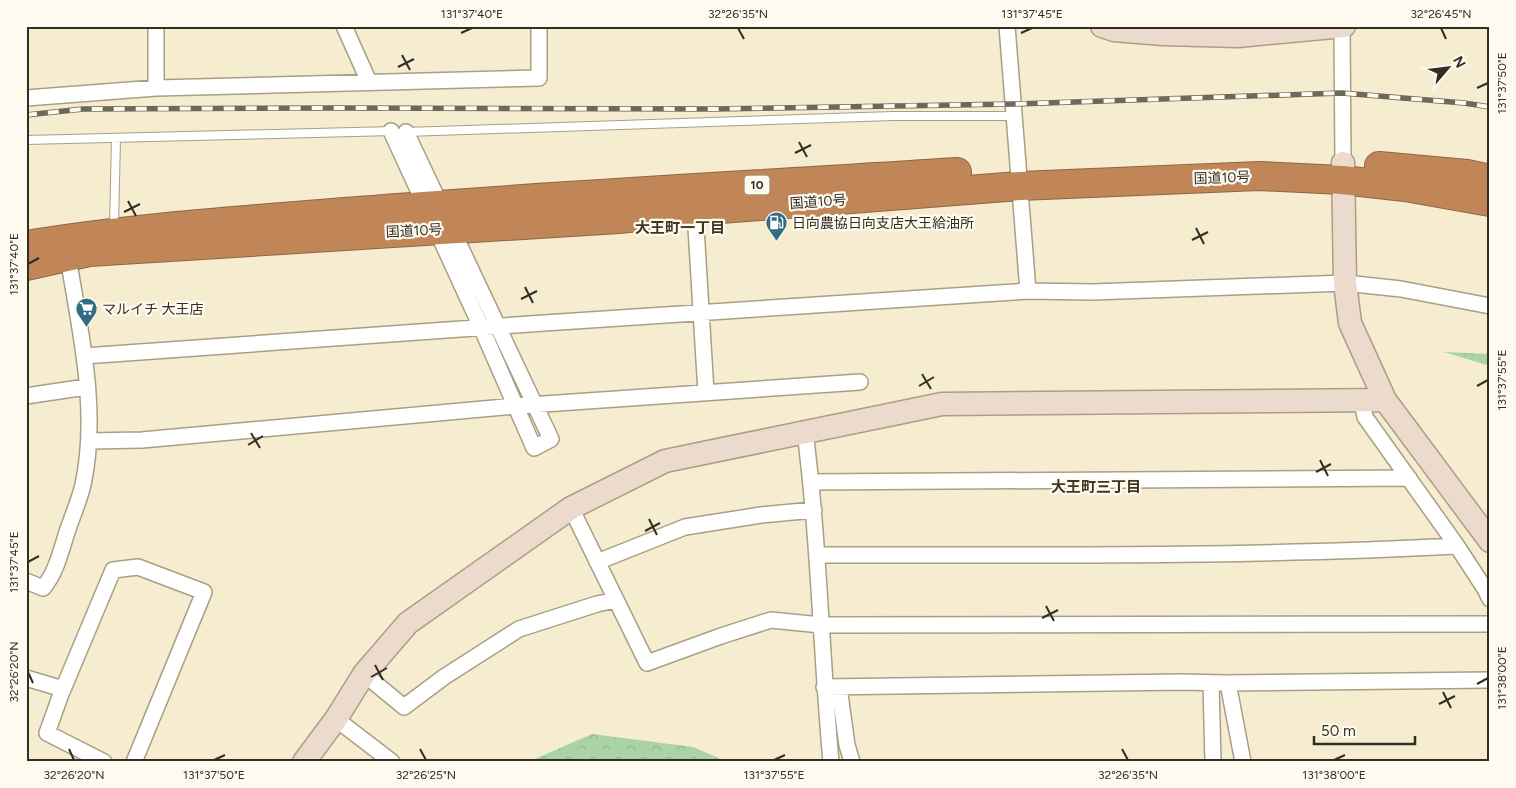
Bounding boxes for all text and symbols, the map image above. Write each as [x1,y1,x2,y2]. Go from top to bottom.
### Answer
text: 131°37'40"E [441,7,503,21]
text: 32°26'35"N [708,7,768,21]
text: 131°37'45"E [1001,7,1063,21]
text: 32°26'45"N [1410,7,1472,21]
north arrow [1424,42,1474,92]
text: 131°37'50"E [1495,52,1509,114]
text: N [1449,53,1469,71]
street label: 国道10号 [1193,169,1251,187]
road number: 10 [744,176,770,194]
street label: 国道10号 [789,192,847,212]
fuel station icon: 日向農協日向支店大王給油所 [764,211,788,242]
place label: 日向農協日向支店大王給油所 [792,215,974,232]
district label: 大王町一丁目 [635,219,725,237]
street label: 国道10号 [385,221,443,241]
text: 131°37'40"E [7,233,21,295]
supermarket icon: マルイチ 大王店 [74,297,98,328]
place label: マルイチ 大王店 [102,301,203,318]
text: 131°37'55"E [1495,350,1509,411]
district label: 大王町三丁目 [1051,478,1141,496]
text: 131°37'45"E [7,531,21,593]
text: 32°26'20"N [7,641,21,703]
text: 131°38'00"E [1495,646,1509,710]
scale bar [1314,713,1415,745]
text: 50 m [1321,722,1356,740]
text: 32°26'20"N [43,768,105,782]
text: 131°37'50"E [183,768,245,782]
text: 32°26'25"N [396,768,456,782]
text: 131°37'55"E [744,768,805,782]
text: 32°26'35"N [1098,768,1158,782]
text: 131°38'00"E [1302,768,1366,782]

